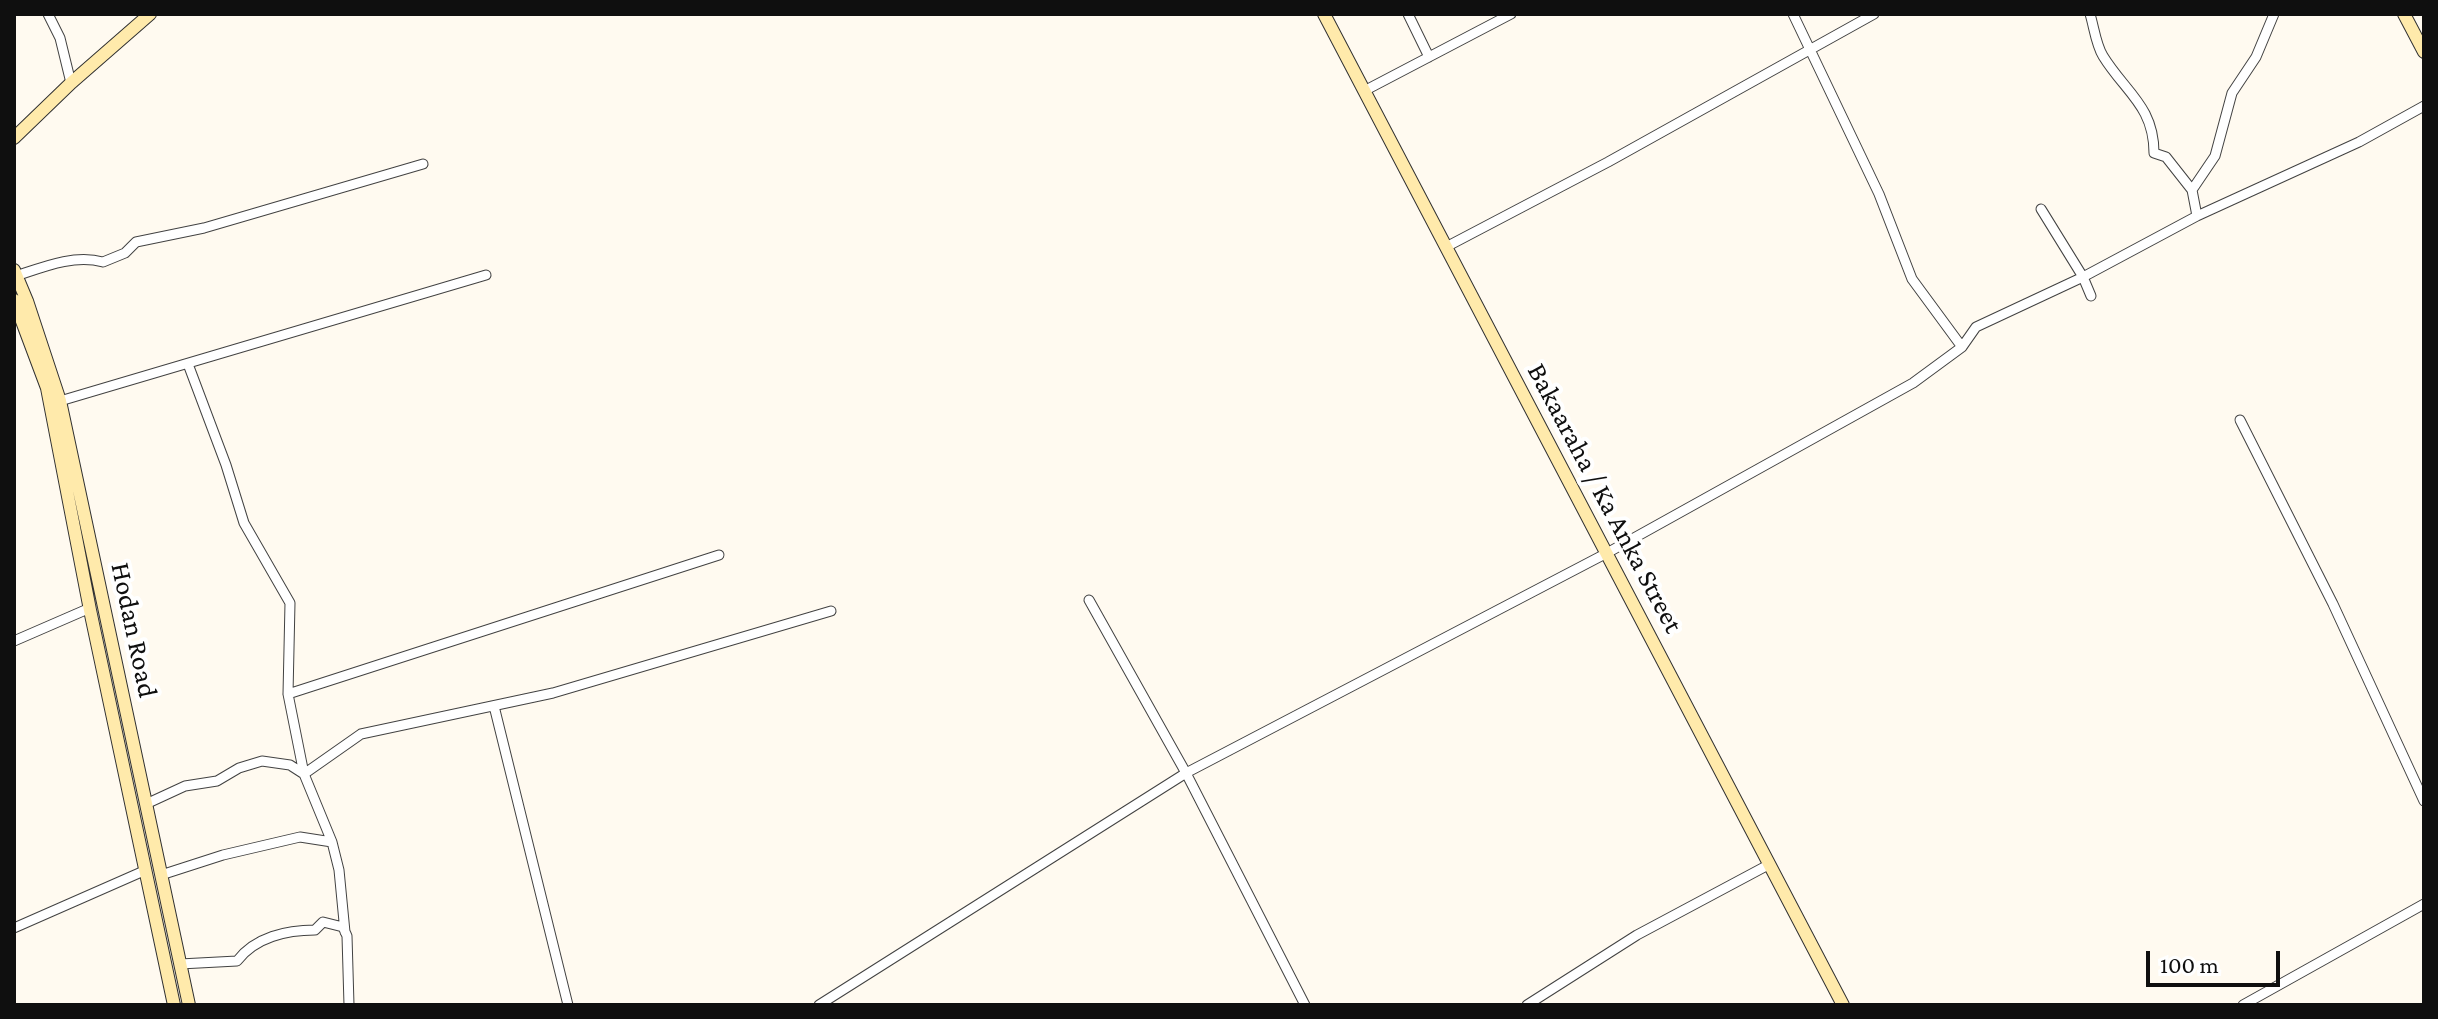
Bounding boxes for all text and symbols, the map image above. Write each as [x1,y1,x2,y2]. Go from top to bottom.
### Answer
street label: Bakaaraha / Ka Anka Street [1520,358,1690,638]
street label: Hodan Road [103,559,165,701]
scale bar [2150,935,2284,985]
text: 100 m [2160,951,2219,978]

